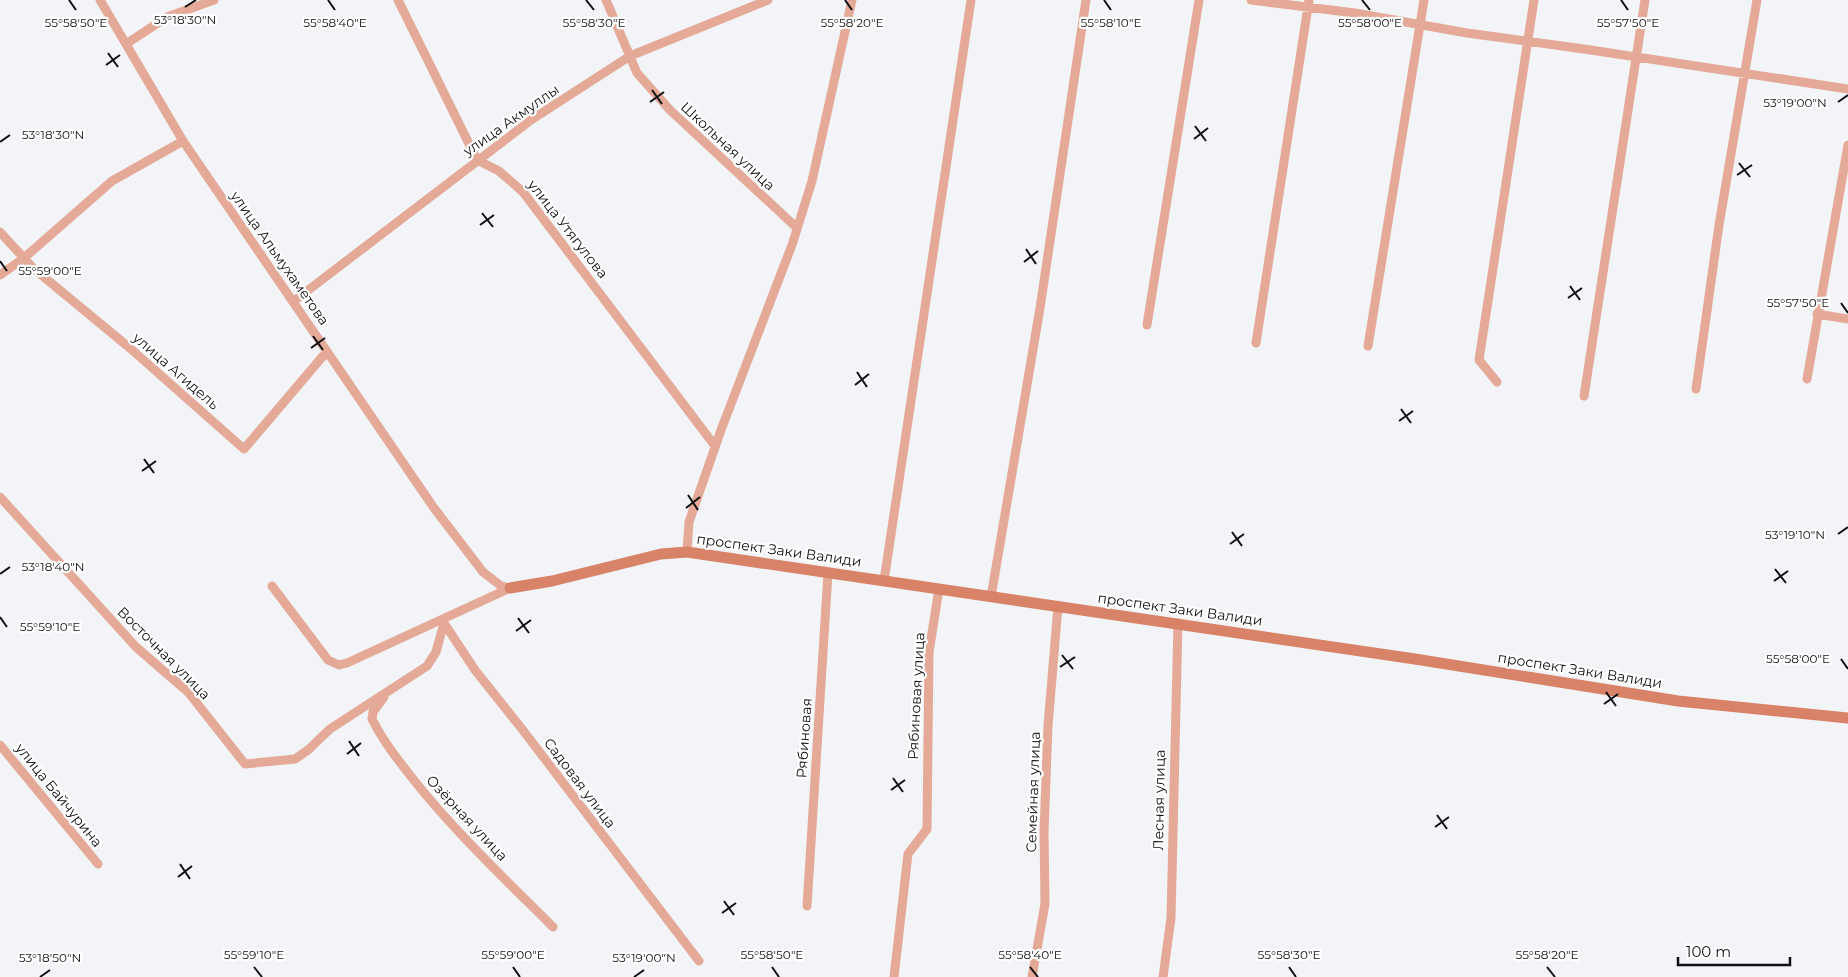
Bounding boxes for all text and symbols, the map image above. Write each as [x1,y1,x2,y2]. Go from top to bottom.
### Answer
text: 53°18'30"N [154,12,216,27]
text: 55°58'50"E [45,15,107,30]
text: 55°58'40"E [303,15,367,30]
text: 55°58'30"E [563,15,625,30]
text: 55°58'20"E [821,15,884,30]
text: 55°58'10"E [1081,15,1141,30]
text: 55°58'00"E [1338,15,1402,30]
text: 55°57'50"E [1597,15,1659,30]
street label: улица Акмуллы [459,80,563,160]
text: 53°19'00"N [1763,95,1827,110]
street label: Школьная улица [677,98,779,194]
text: 53°18'30"N [22,127,84,142]
street label: улица Утягулова [523,175,612,282]
street label: улица Альмухаметова [226,187,333,329]
text: 55°59'00"E [18,263,82,278]
text: 55°57'50"E [1767,295,1829,310]
street label: улица Агидель [128,328,223,413]
text: 53°19'10"N [1765,527,1825,542]
street label: проспект Заки Валиди [695,530,863,570]
text: 53°18'40"N [21,559,85,574]
street label: проспект Заки Валиди [1096,589,1264,629]
street label: Восточная улица [114,603,214,703]
text: 55°59'10"E [20,619,80,634]
street label: Рябиновая улица [904,632,928,760]
street label: проспект Заки Валиди [1496,648,1664,692]
text: 55°58'00"E [1766,651,1830,666]
street label: Рябиновая [792,697,816,779]
street label: Семейная улица [1022,731,1044,853]
street label: Садовая улица [540,734,620,832]
street label: улица Байчурина [11,739,106,851]
street label: Лесная улица [1149,749,1169,851]
street label: Озёрная улица [423,771,511,865]
scale bar [1678,934,1790,966]
text: 100 m [1686,942,1731,961]
text: 55°59'10"E [224,947,284,962]
text: 55°59'00"E [481,947,545,962]
text: 55°58'50"E [741,947,803,962]
text: 55°58'40"E [998,947,1062,962]
text: 55°58'30"E [1258,947,1320,962]
text: 55°58'20"E [1516,947,1579,962]
text: 53°18'50"N [19,950,81,965]
text: 53°19'00"N [612,950,676,965]

